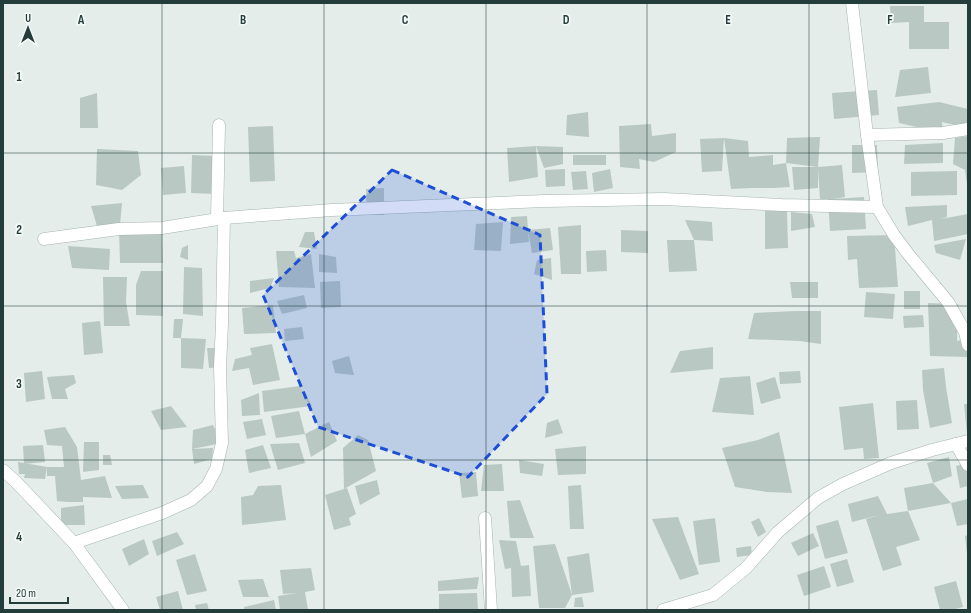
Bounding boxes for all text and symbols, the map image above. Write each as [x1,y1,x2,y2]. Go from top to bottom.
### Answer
north arrow [8,8,48,48]
text: U [25,12,31,25]
text: A [77,12,85,28]
text: B [240,12,246,28]
text: C [402,12,409,28]
text: D [563,12,570,28]
text: E [725,12,731,28]
text: F [887,12,893,28]
text: 1 [16,69,22,85]
text: 2 [16,222,22,238]
text: 3 [16,376,22,392]
text: 4 [16,529,22,545]
scale bar [10,579,68,605]
text: 20 m [16,586,36,601]

